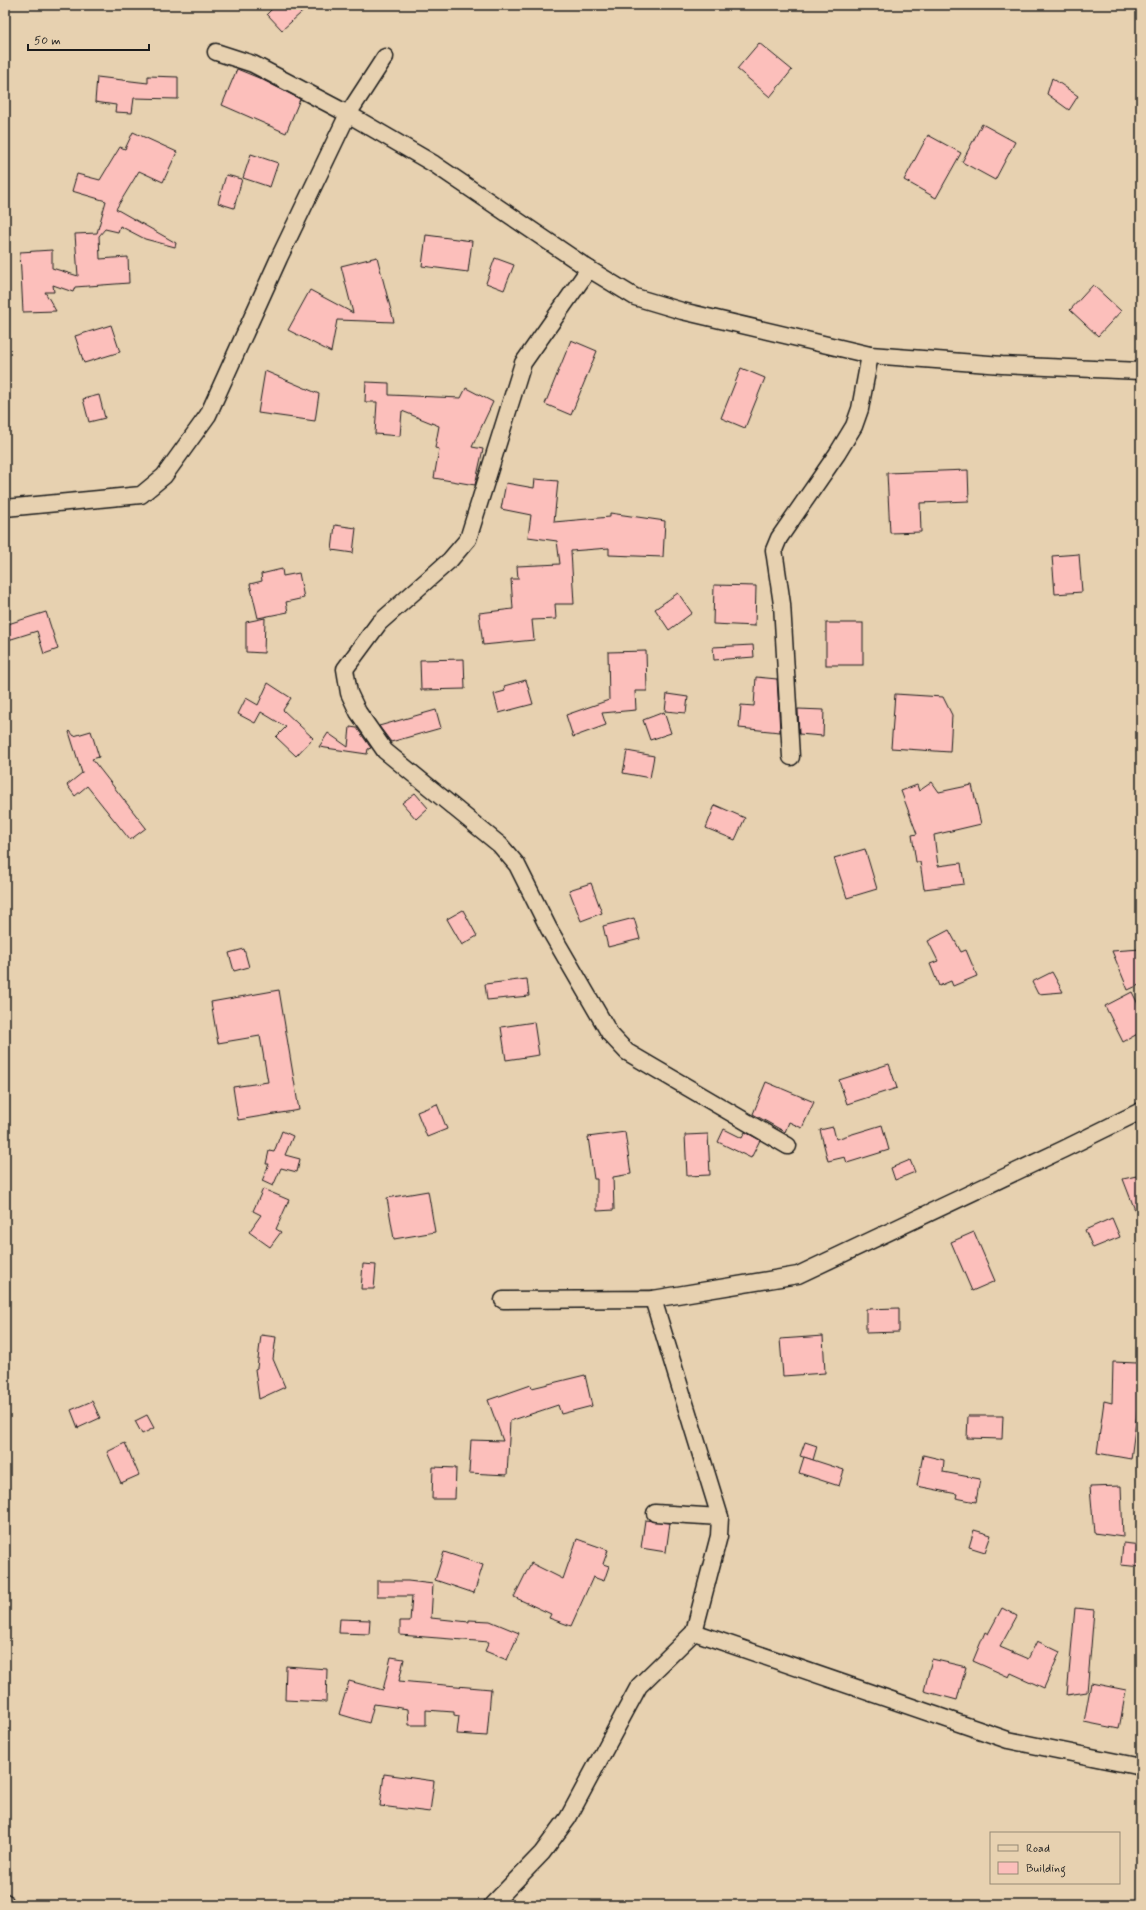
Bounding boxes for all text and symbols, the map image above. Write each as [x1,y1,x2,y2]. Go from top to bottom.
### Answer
scale bar [28,26,149,52]
text: 50 m [34,33,61,49]
legend [990,1832,1120,1884]
text: Road [1026,1841,1050,1857]
text: Building [1026,1861,1066,1878]

